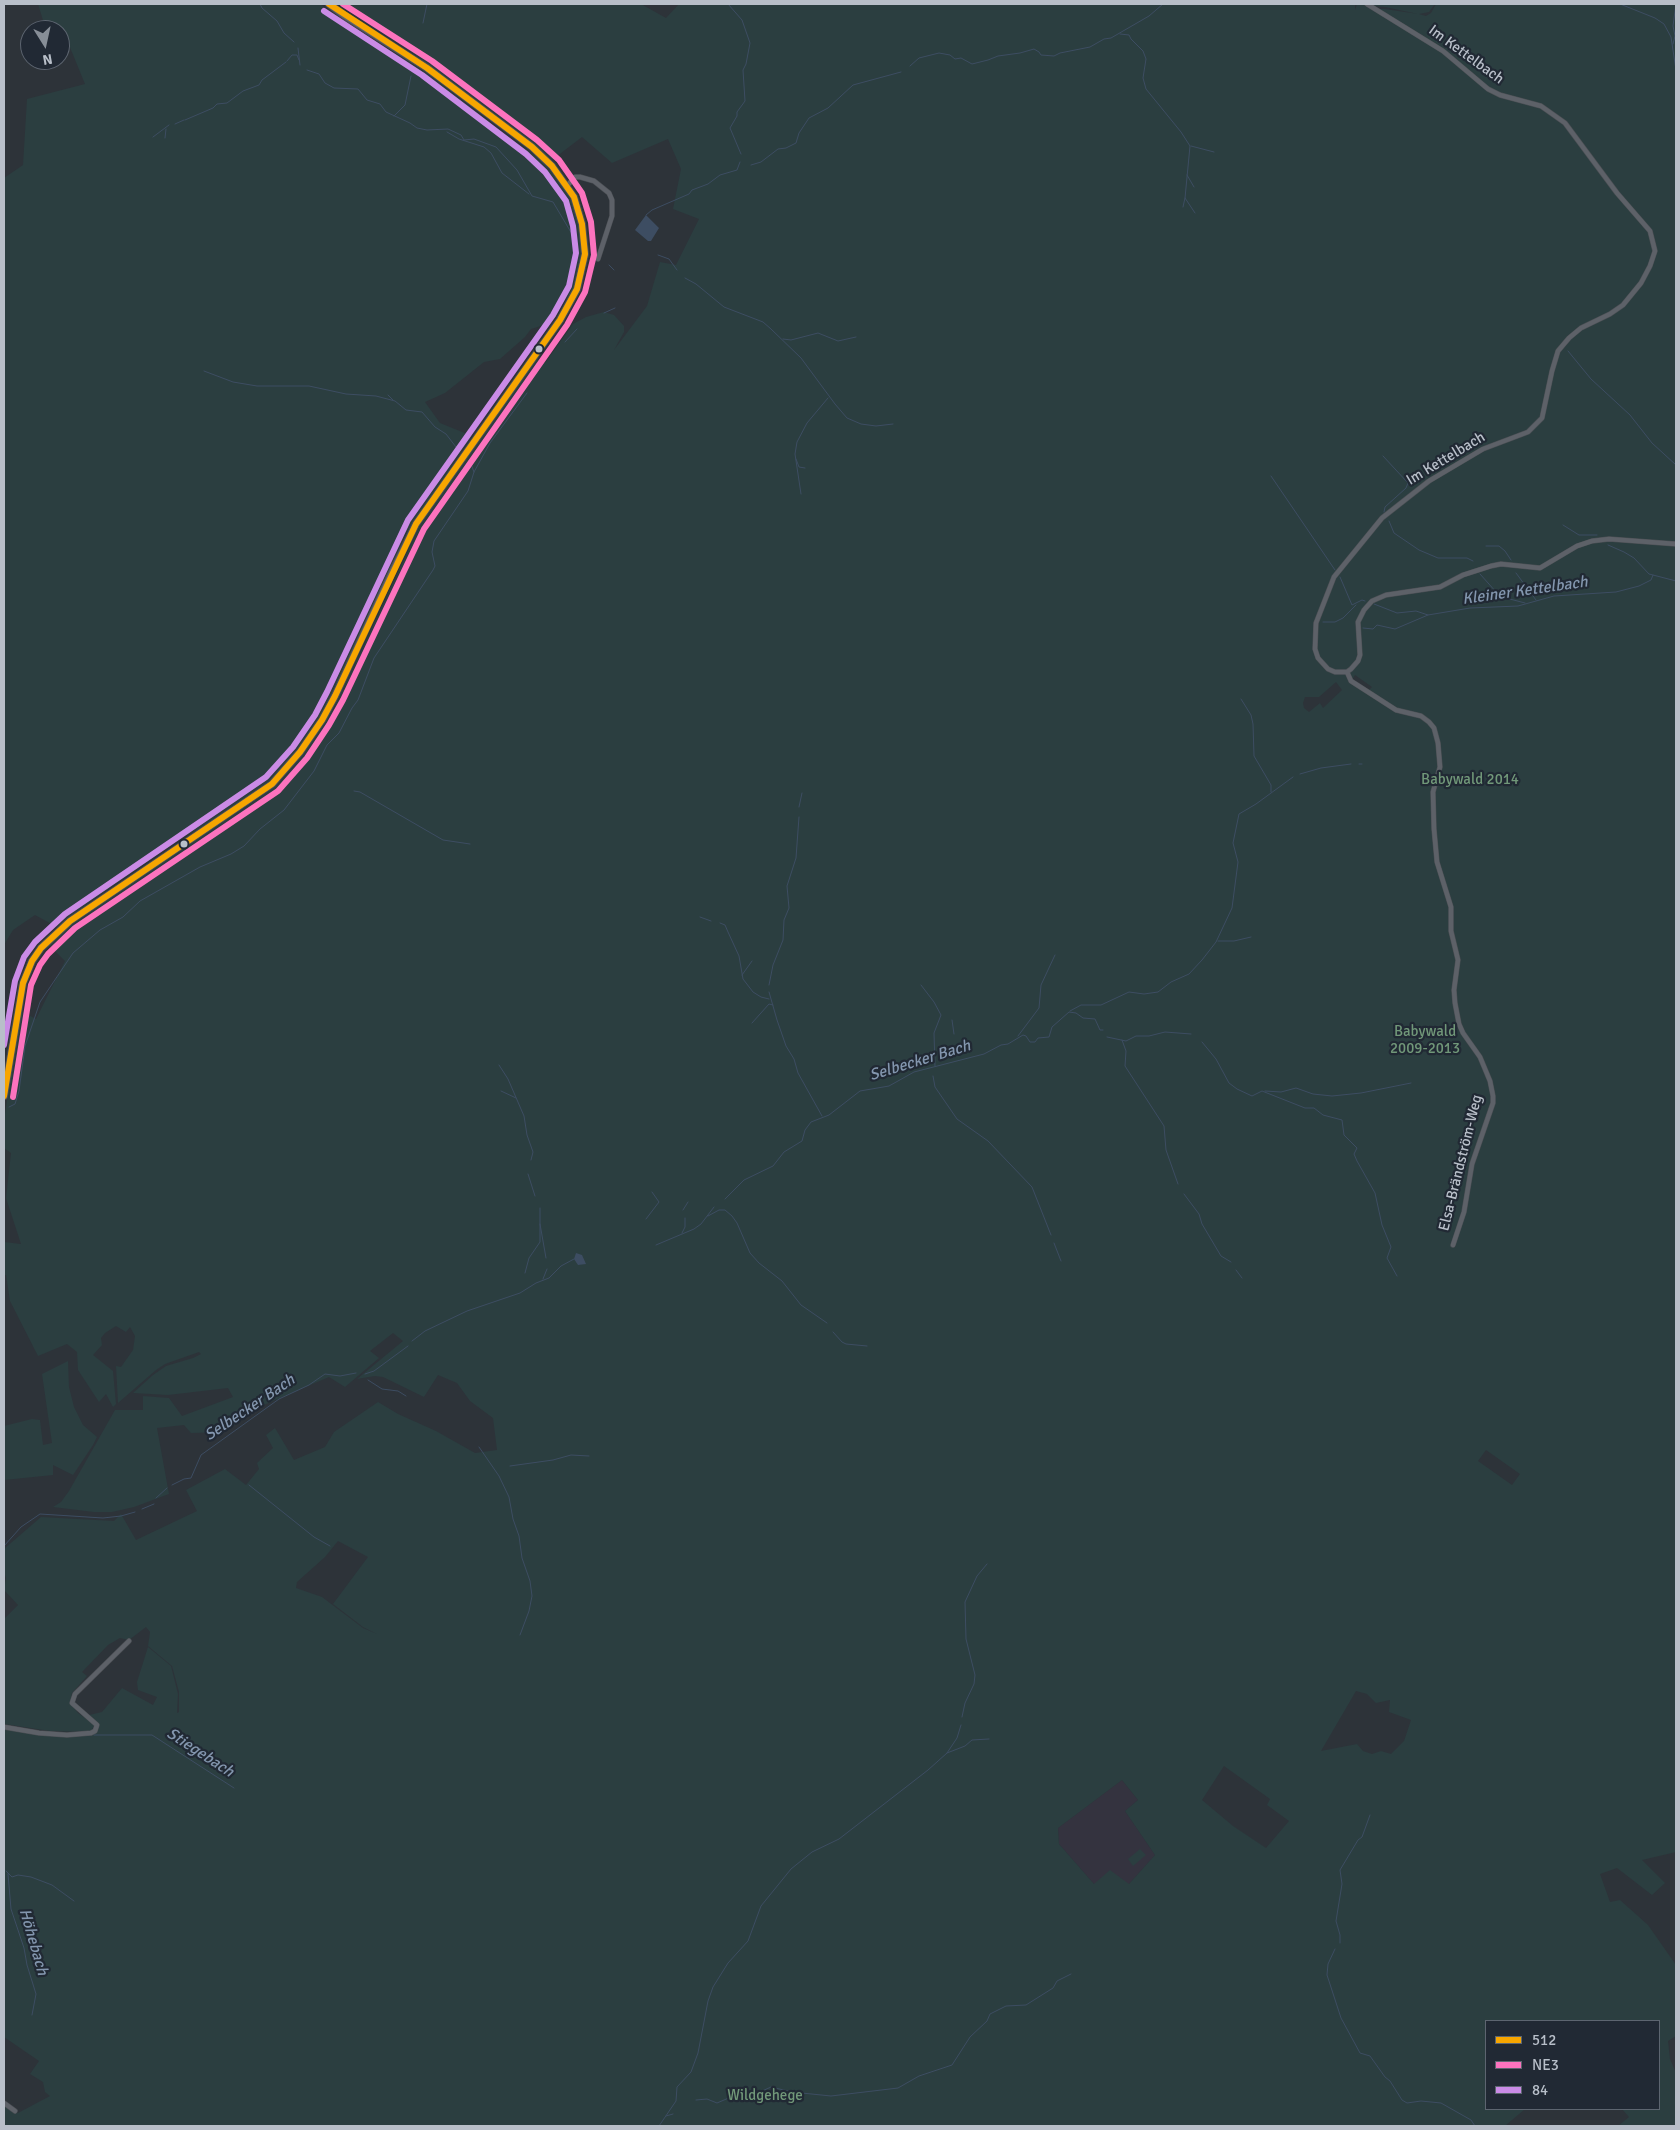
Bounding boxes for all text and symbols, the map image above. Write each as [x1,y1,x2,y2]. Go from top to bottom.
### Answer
north arrow [20,20,70,70]
street label: Im Kettelbach [1425,22,1507,88]
text: N [41,50,54,68]
unlabelled marker [534,344,544,354]
street label: Im Kettelbach [1403,428,1489,490]
water label: Kleiner Kettelbach [1461,573,1589,609]
park label: Babywald 2014 [1421,771,1519,789]
unlabelled marker [179,839,189,849]
park label: Babywald 2009-2013 [1390,1023,1460,1058]
water label: Selbecker Bach [867,1037,973,1085]
street label: Elsa-Brändström-Weg [1435,1093,1487,1233]
water label: Selbecker Bach [201,1371,299,1445]
water label: Stiegebach [163,1724,237,1782]
water label: Höhebach [14,1906,52,1978]
legend [1485,2020,1660,2110]
text: 512 [1532,2031,1556,2049]
text: NE3 [1532,2056,1559,2074]
text: 84 [1532,2081,1548,2099]
park label: Wildgehege [727,2087,803,2105]

